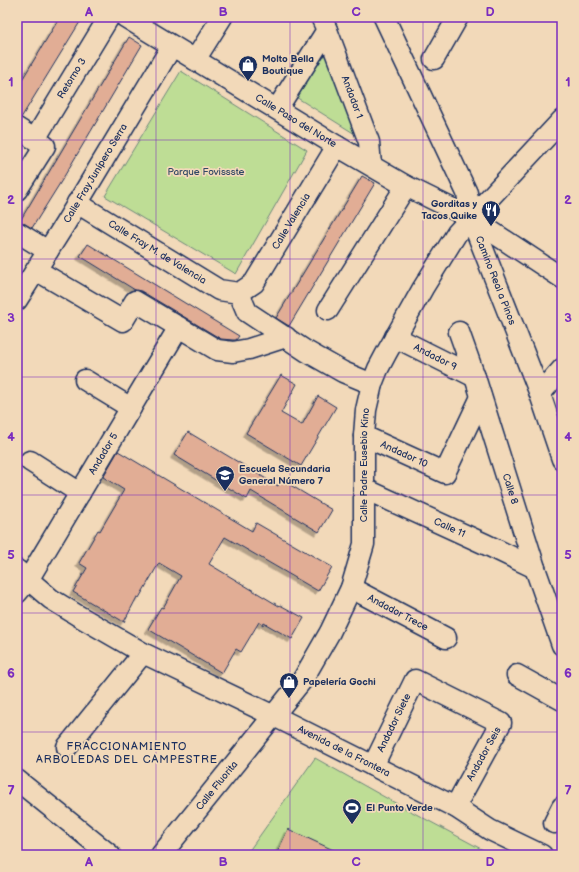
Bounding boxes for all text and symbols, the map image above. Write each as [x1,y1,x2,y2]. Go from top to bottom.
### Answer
text: A [84,4,93,20]
text: B [218,4,228,20]
text: C [351,4,361,20]
text: D [485,4,495,20]
place label: Molto Bella Boutique [262,53,314,77]
shop icon: Molto Bella Boutique [237,54,259,82]
street label: Retorno 3 [55,56,89,101]
text: 1 [8,74,14,90]
street label: Andador 1 [339,74,366,120]
text: 1 [565,74,571,90]
street label: Calle Paso del Norte [253,92,339,150]
street label: Calle Fray Junípero Serra [61,121,130,225]
park label: Parque Fovissste [168,166,245,178]
street label: Calle Valencia [270,191,313,252]
text: 2 [7,192,15,208]
text: 2 [564,192,572,208]
place label: Gorditas y Tacos Quike [421,198,477,222]
restaurant icon: Gorditas y Tacos Quike [480,199,502,227]
street label: Calle Fray M. de Valencia [106,217,209,287]
street label: Camino Real a Pinos [473,234,518,327]
text: 3 [7,310,15,326]
text: 3 [564,310,572,326]
street label: Andador 9 [412,341,459,373]
street label: Calle Padre Eusebio Kino [358,407,372,522]
text: 4 [7,429,15,445]
text: 4 [564,429,572,445]
street label: Andador 5 [86,430,121,477]
street label: Andador 10 [378,438,430,470]
place label: Escuela Secundaria General Número 7 [239,463,331,487]
school or university icon: Escuela Secundaria General Número 7 [214,464,236,492]
street label: Calle 8 [500,472,521,506]
street label: Calle 11 [432,515,467,540]
text: 5 [7,547,15,563]
text: 5 [564,547,572,563]
street label: Andador Trece [366,592,430,634]
text: 6 [7,665,15,681]
text: 6 [564,665,572,681]
shop icon: Papelería Gochi [278,671,300,699]
place label: Papelería Gochi [303,676,376,688]
street label: Andador Siete [375,692,413,754]
street label: Avenida de la Frontera [296,723,392,780]
street label: Andador Seis [464,725,504,783]
district label: FRACCIONAMIENTO ARBOLEDAS DEL CAMPESTRE [36,740,218,766]
street label: Calle Fluorita [193,758,241,813]
text: 7 [7,783,15,799]
text: 7 [564,783,572,799]
sports icon: El Punto Verde [341,797,363,825]
place label: El Punto Verde [366,802,433,814]
text: A [84,854,93,870]
text: B [218,854,228,870]
text: C [351,854,361,870]
text: D [485,854,495,870]

